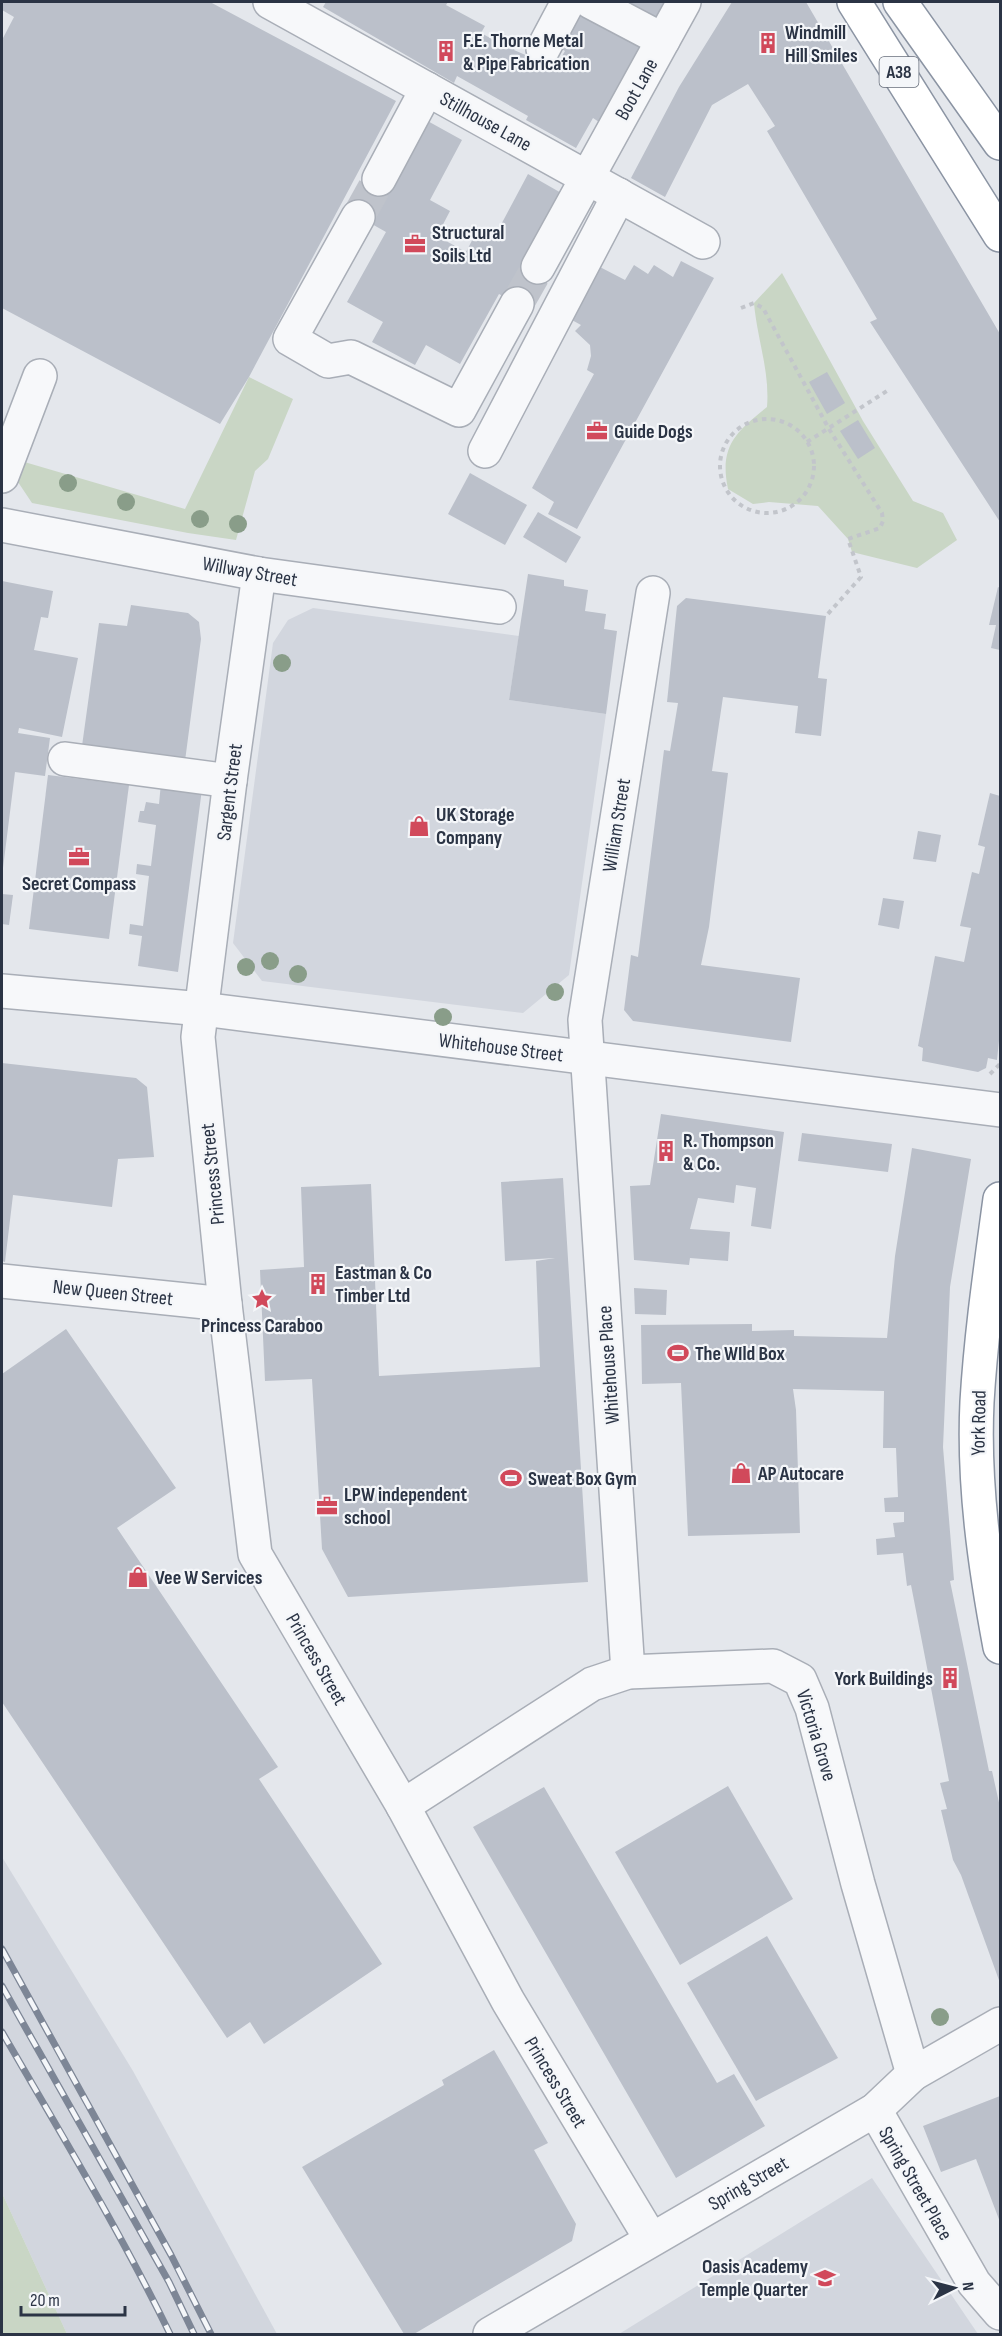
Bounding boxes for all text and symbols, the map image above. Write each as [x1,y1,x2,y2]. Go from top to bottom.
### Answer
place label: Windmill Hill Smiles [785,21,858,68]
place label: F.E. Thorne Metal & Pipe Fabrication [463,29,590,76]
building icon: Windmill Hill Smiles [756,31,780,55]
building icon: F.E. Thorne Metal & Pipe Fabrication [434,39,458,63]
street label: Boot Lane [610,55,663,124]
road number: A38 [880,57,918,87]
street label: Stillhouse Lane [435,87,536,157]
place label: Structural Soils Ltd [432,221,504,268]
office icon: Structural Soils Ltd [403,232,427,256]
office icon: Guide Dogs [585,419,609,443]
place label: Guide Dogs [614,420,693,444]
street label: Willway Street [201,552,299,592]
street label: Sargent Street [212,742,248,842]
street label: William Street [598,777,636,874]
place label: UK Storage Company [436,803,515,850]
shop icon: UK Storage Company [407,814,431,838]
office icon: Secret Compass [67,845,91,869]
place label: Secret Compass [22,872,136,896]
street label: Whitehouse Street [437,1028,564,1068]
street label: Princess Street [196,1122,230,1226]
place label: R. Thompson & Co. [683,1129,774,1176]
building icon: R. Thompson & Co. [654,1139,678,1163]
place label: Eastman & Co Timber Ltd [335,1261,432,1308]
building icon: Eastman & Co Timber Ltd [306,1272,330,1296]
street label: New Queen Street [52,1275,174,1311]
place icon: Princess Caraboo [250,1287,274,1311]
street label: Whitehouse Place [593,1305,625,1425]
place label: Princess Caraboo [201,1314,323,1338]
sports icon: The WIld Box [666,1341,690,1365]
place label: The WIld Box [695,1342,785,1366]
street label: York Road [966,1390,992,1456]
shop icon: AP Autocare [729,1461,753,1485]
place label: AP Autocare [757,1462,844,1486]
sports icon: Sweat Box Gym [499,1466,523,1490]
place label: Sweat Box Gym [528,1467,637,1491]
place label: LPW independent school [344,1483,468,1530]
office icon: LPW independent school [315,1494,339,1518]
shop icon: Vee W Services [126,1565,150,1589]
place label: Vee W Services [155,1566,263,1590]
street label: Princess Street [280,1609,352,1710]
building icon: York Buildings [938,1666,962,1690]
place label: York Buildings [834,1667,933,1691]
street label: Victoria Grove [791,1687,841,1784]
street label: Princess Street [519,2033,592,2132]
street label: Spring Street Place [873,2122,957,2245]
street label: Spring Street [704,2151,793,2216]
place label: Oasis Academy Temple Quarter [699,2255,809,2302]
north arrow [924,2258,984,2318]
school or university icon: Oasis Academy Temple Quarter [813,2266,837,2290]
scale bar [21,2279,124,2317]
text: N [958,2281,977,2292]
text: 20 m [30,2290,60,2311]

